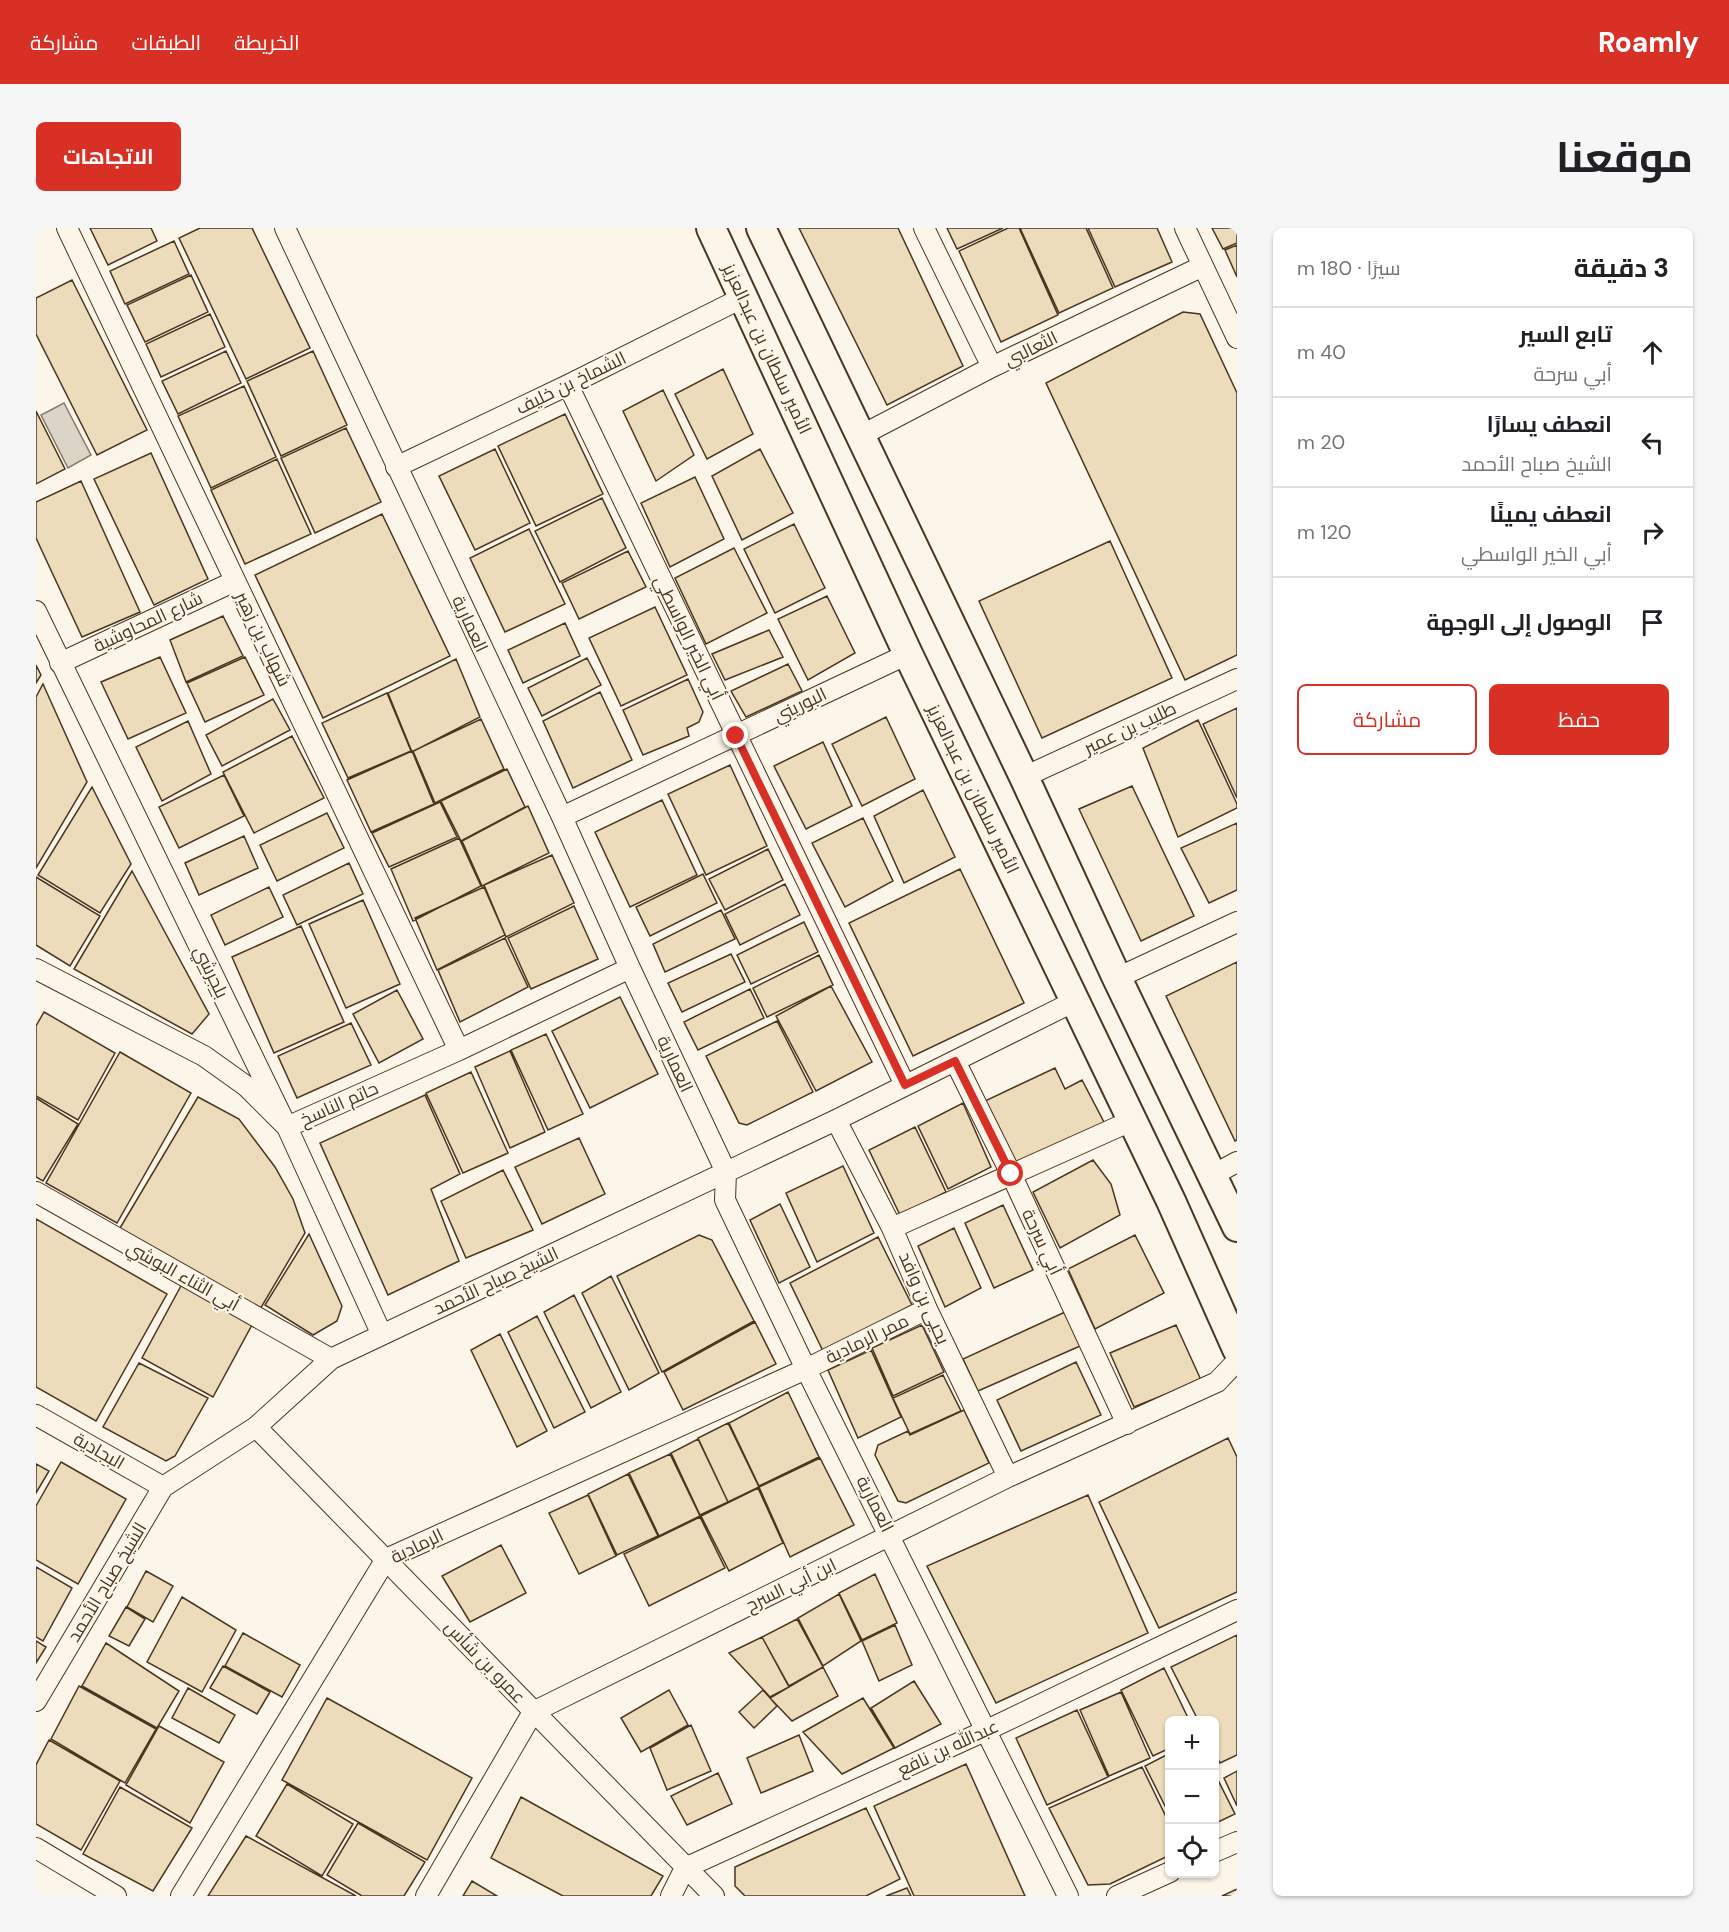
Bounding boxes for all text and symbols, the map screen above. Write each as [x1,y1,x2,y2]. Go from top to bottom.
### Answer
text: Roamly [1598,24,1699,61]
text: مشاركة [30,29,99,57]
text: الطبقات [132,29,201,57]
text: الخريطة [234,29,300,57]
button: الاتجاهات [36,122,181,191]
text: موقعنا [1556,130,1693,185]
text: 3 دقيقة [1574,251,1669,285]
text: سيرًا · 180 m [1297,255,1401,281]
street label: الأمير سلطان بن عبدالعزيز [717,259,817,438]
text: تابع السير [1519,320,1612,349]
street label: الثعالبي [1000,326,1063,374]
icon: ahead [1636,336,1669,369]
text: 40 m [1297,339,1346,365]
street label: الشماخ بن خليف [512,346,630,420]
text: أبي سرحة [1533,361,1612,387]
text: انعطف يسارًا [1487,410,1612,439]
icon: left [1636,426,1669,459]
text: 20 m [1297,429,1345,455]
text: الشيخ صباح الأحمد [1462,451,1612,477]
text: انعطف يمينًا [1490,500,1612,529]
icon: right [1636,516,1669,549]
text: 120 m [1297,519,1351,545]
text: أبي الخير الواسطي [1461,541,1612,567]
street label: أبي الخير الواسطي [647,572,730,705]
street label: شارع المحاوشية [89,586,207,658]
street label: شهاب بن زهير [229,587,296,691]
street label: العمارية [446,592,494,656]
icon: arrive [1636,606,1669,639]
text: الوصول إلى الوجهة [1426,608,1612,637]
street label: البوريني [769,682,832,730]
button: مشاركة [1297,684,1477,755]
button: حفظ [1489,684,1669,755]
street label: طليب بن عمير [1079,696,1180,760]
street label: الأمير سلطان بن عبدالعزيز [921,699,1024,878]
route end [722,722,748,748]
street label: بلجرشي [187,942,234,1003]
street label: العمارية [651,1032,699,1096]
street label: حاتم الناسخ [296,1076,382,1132]
route start [997,1160,1023,1186]
street label: أبي سرحة [1014,1205,1068,1280]
street label: أبي الثناء البوشي [121,1235,244,1319]
street label: الشيخ صباح الأحمد [430,1242,562,1320]
street label: يحيى بن وافد [893,1248,955,1348]
street label: ممر الرمادية [821,1309,913,1369]
street label: البجادية [69,1427,129,1475]
street label: العمارية [851,1472,899,1536]
street label: الشيخ صباح الأحمد [62,1518,152,1646]
street label: الرمادية [387,1523,447,1569]
street label: ابن أبي السرح [742,1553,841,1619]
street label: عمرو بن شأس [439,1615,531,1709]
street label: عبدالله بن نافع [894,1714,1002,1782]
map controls [1165,1716,1219,1878]
button: + [1165,1716,1219,1770]
button: − [1165,1770,1219,1824]
button: locate [1165,1824,1219,1878]

